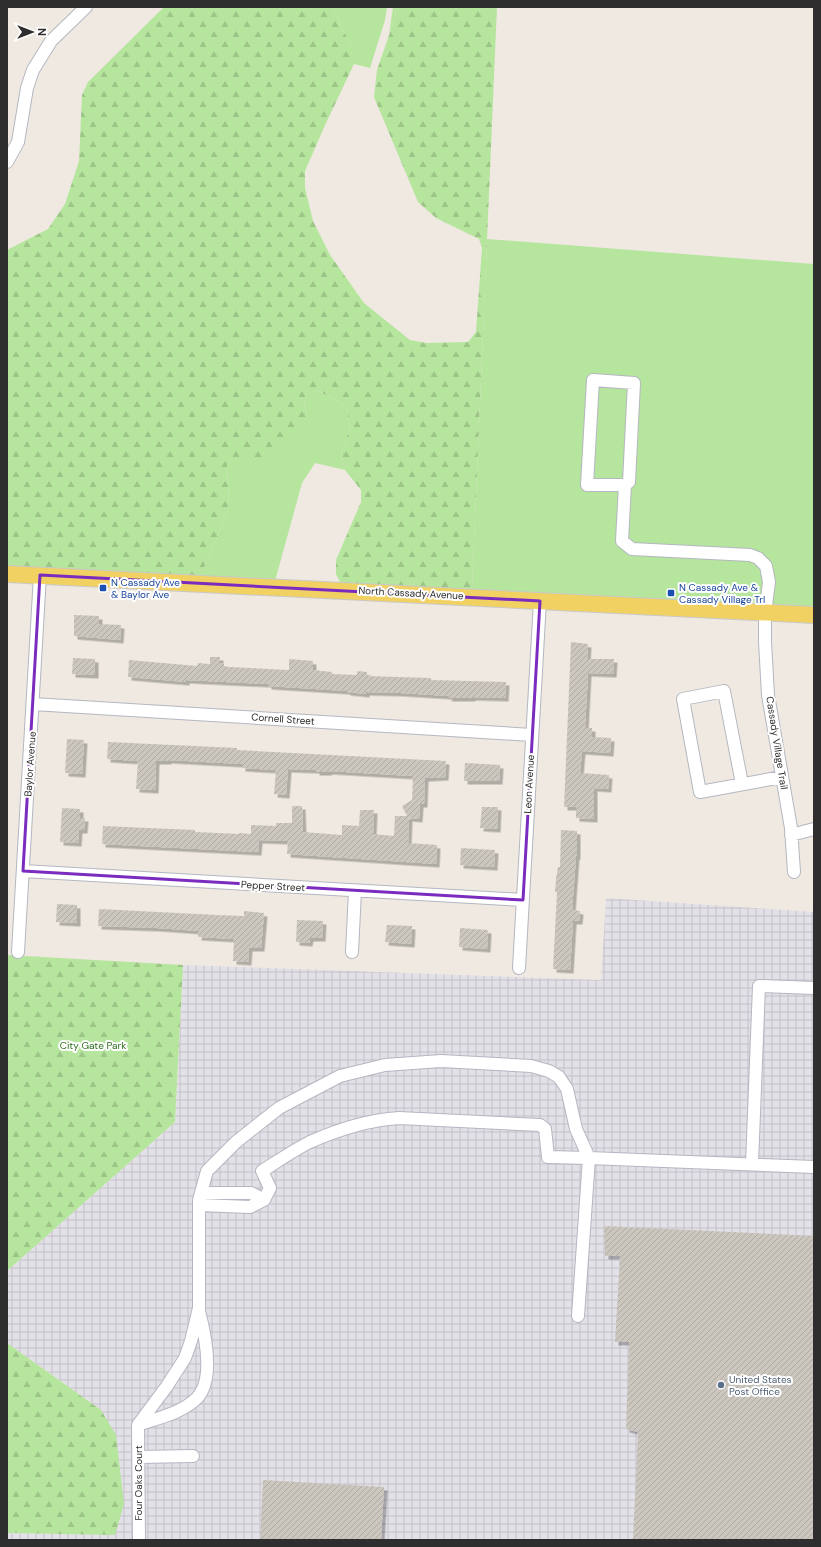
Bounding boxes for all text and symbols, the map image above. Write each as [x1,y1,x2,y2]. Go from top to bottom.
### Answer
north arrow [12,12,52,52]
text: N [35,28,49,36]
place label: N Cassady Ave & Baylor Ave [111,576,180,601]
place label: N Cassady Ave & Cassady Village Trl [679,581,765,606]
marker: N Cassady Ave & Baylor Ave [98,583,108,593]
street label: North Cassady Avenue [358,584,464,602]
marker: N Cassady Ave & Cassady Village Trl [666,588,676,598]
street label: Cassady Village Trail [763,696,791,790]
street label: Cornell Street [251,710,315,728]
street label: Baylor Avenue [21,731,39,797]
street label: Leon Avenue [521,754,537,814]
street label: Pepper Street [241,878,305,894]
park label: City Gate Park [60,1039,126,1052]
place label: United States Post Office [729,1373,792,1398]
marker: United States Post Office [716,1380,726,1390]
street label: Four Oaks Court [132,1445,145,1521]

